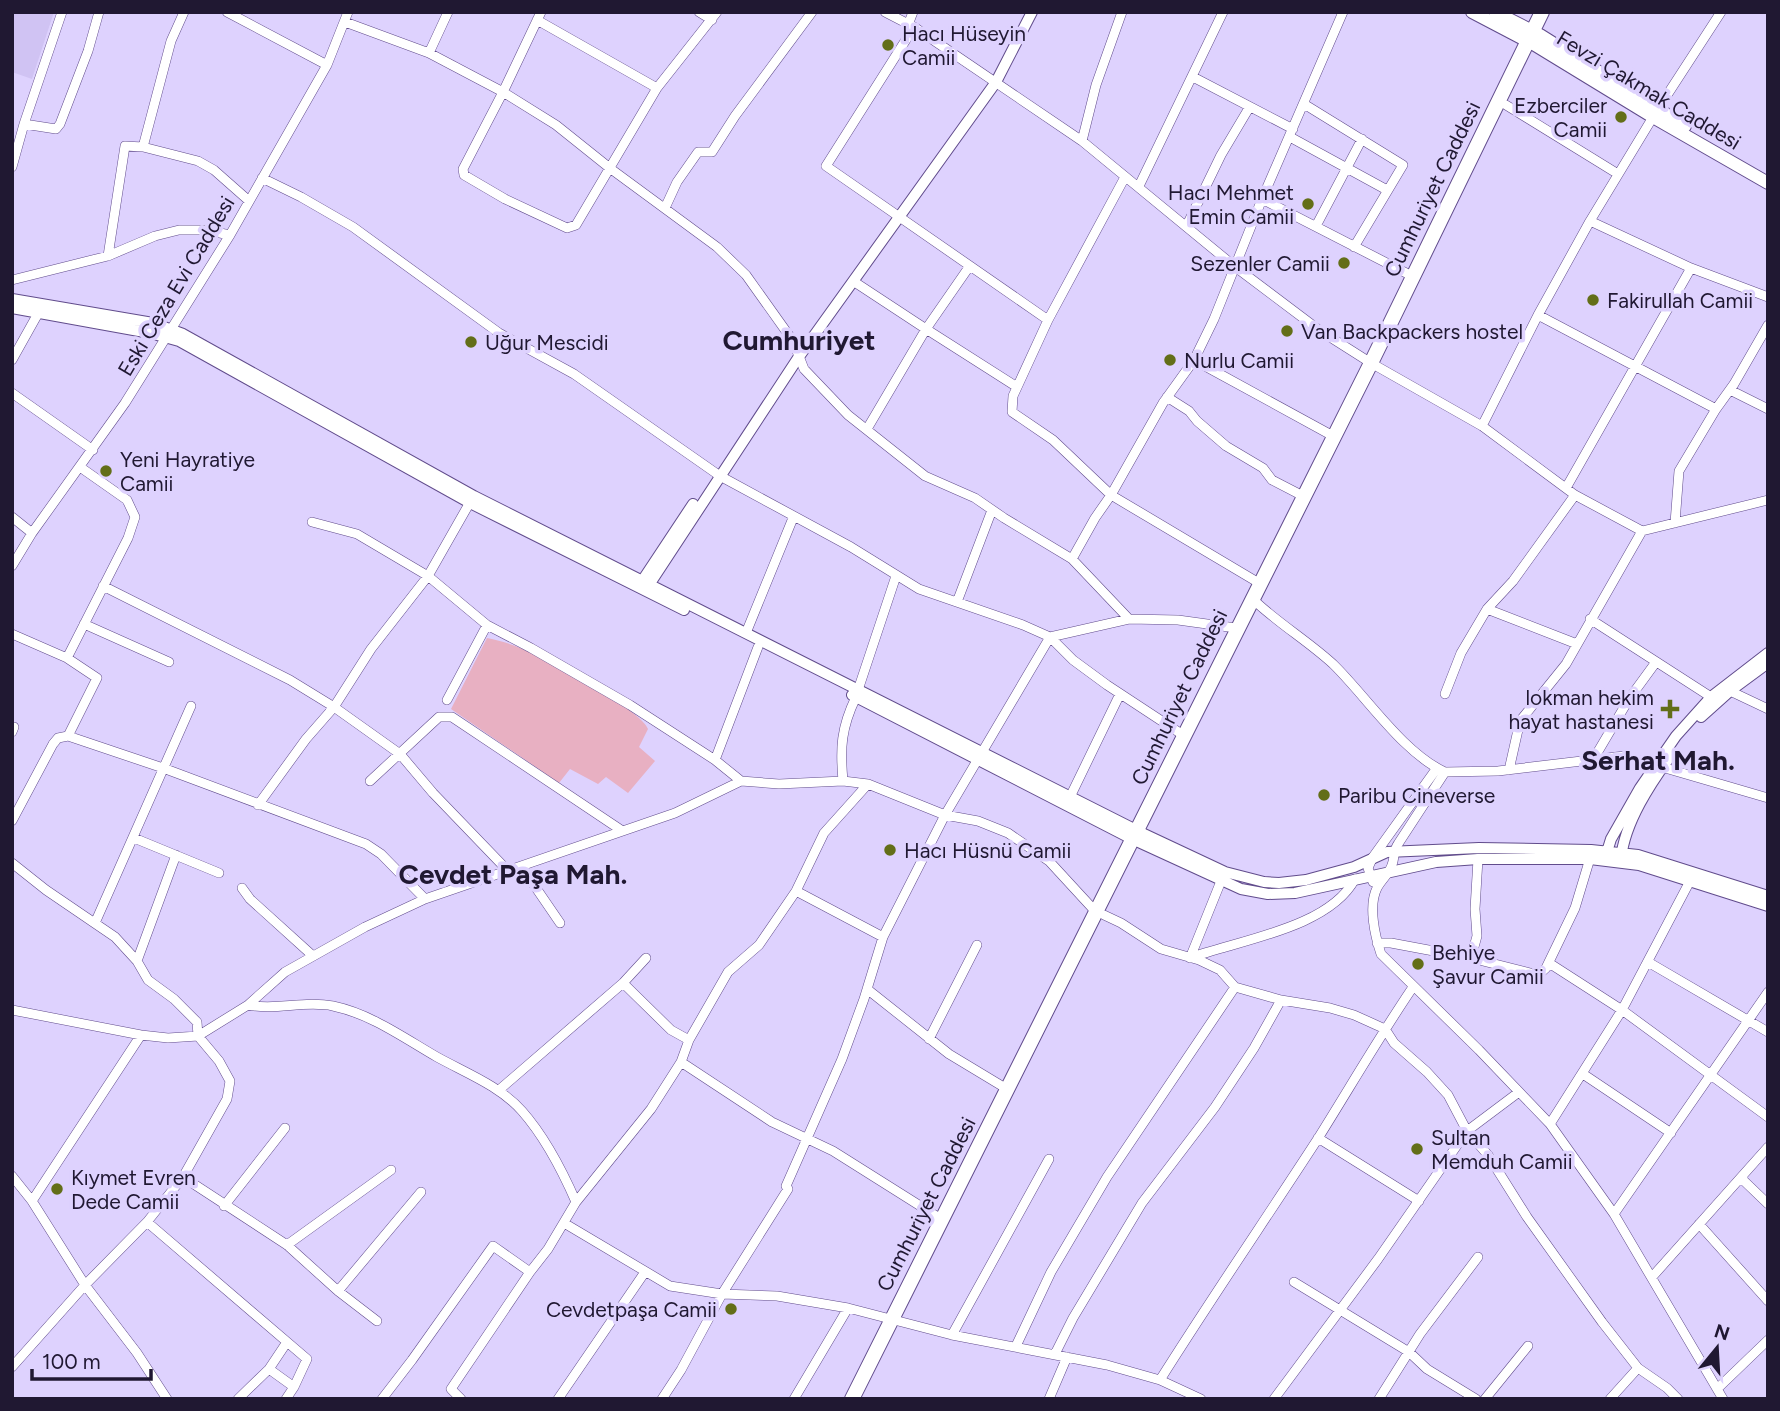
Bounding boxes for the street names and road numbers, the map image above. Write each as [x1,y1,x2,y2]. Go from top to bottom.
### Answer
street label: Fevzi Çakmak Caddesi [1552,25,1746,155]
street label: Cumhuriyet Caddesi [1379,97,1485,281]
street label: Eski Ceza Evi Caddesi [112,192,240,380]
street label: Cumhuriyet Caddesi [1126,605,1232,789]
street label: Cumhuriyet Caddesi [871,1113,981,1295]

